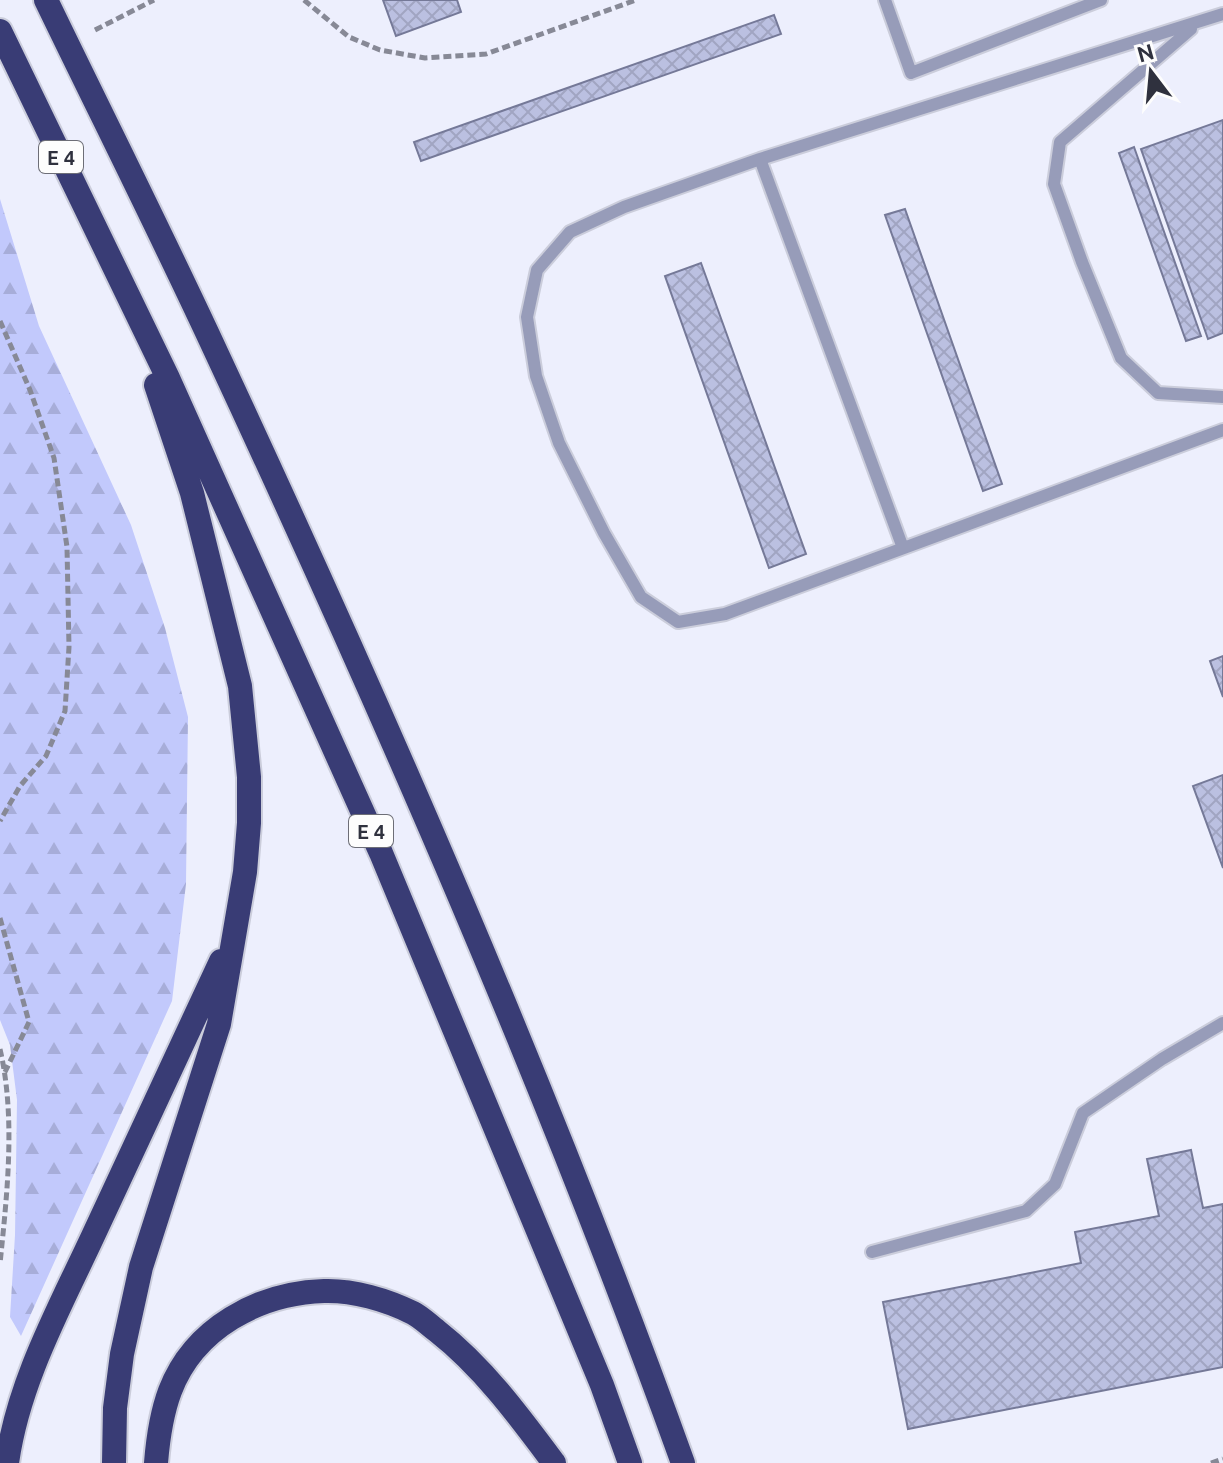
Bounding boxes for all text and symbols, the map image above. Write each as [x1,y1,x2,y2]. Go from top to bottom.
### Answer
north arrow [1111,32,1191,112]
text: N [1134,38,1157,67]
road number: E 4 [39,141,83,173]
road number: E 4 [349,815,393,847]

